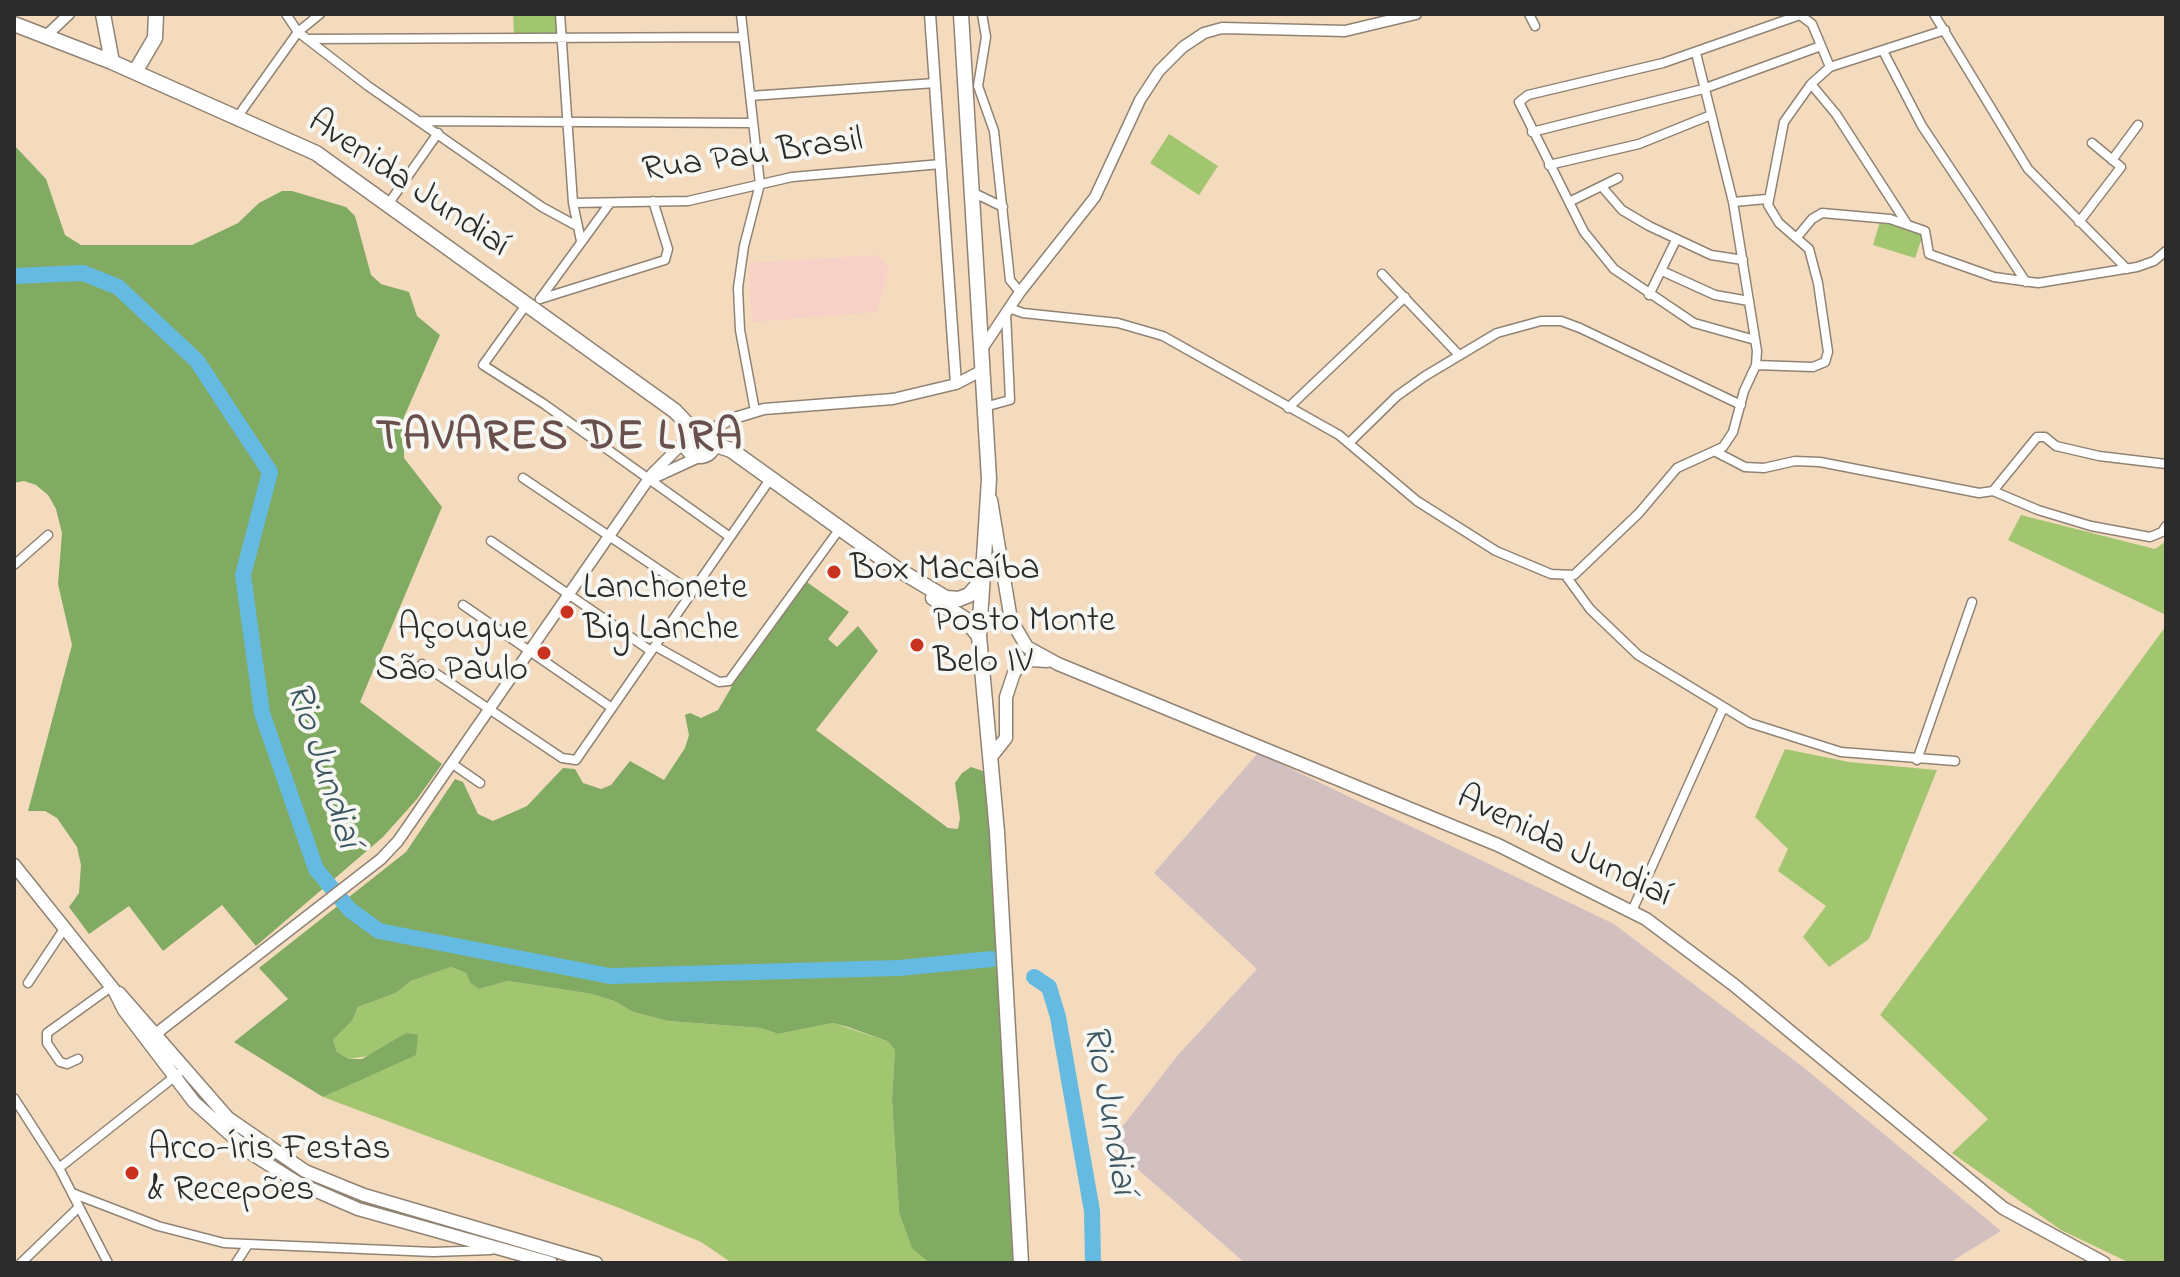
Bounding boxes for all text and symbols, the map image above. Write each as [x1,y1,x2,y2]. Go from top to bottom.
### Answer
street label: Avenida Jundiaí [298,102,516,270]
street label: Rua Pau Brasil [640,121,866,195]
district label: TAVARES DE LIRA [376,415,744,467]
place label: Box Macaíba [850,550,1040,594]
marker: Box Macaíba [825,563,843,581]
place label: Lanchonete Big Lanche [583,569,747,654]
place label: Posto Monte Belo IV [933,602,1115,687]
marker: Lanchonete Big Lanche [558,603,576,621]
place label: Açougue São Paulo [376,610,528,695]
marker: Posto Monte Belo IV [908,636,926,654]
marker: Açougue São Paulo [535,644,553,662]
water label: Rio Jundiaí [272,677,368,855]
street label: Avenida Jundiaí [1448,778,1678,920]
water label: Rio Jundiaí [1069,1022,1143,1198]
place label: Arco-Íris Festas & Recepões [148,1130,391,1215]
marker: Arco-Íris Festas & Recepões [123,1164,141,1182]

